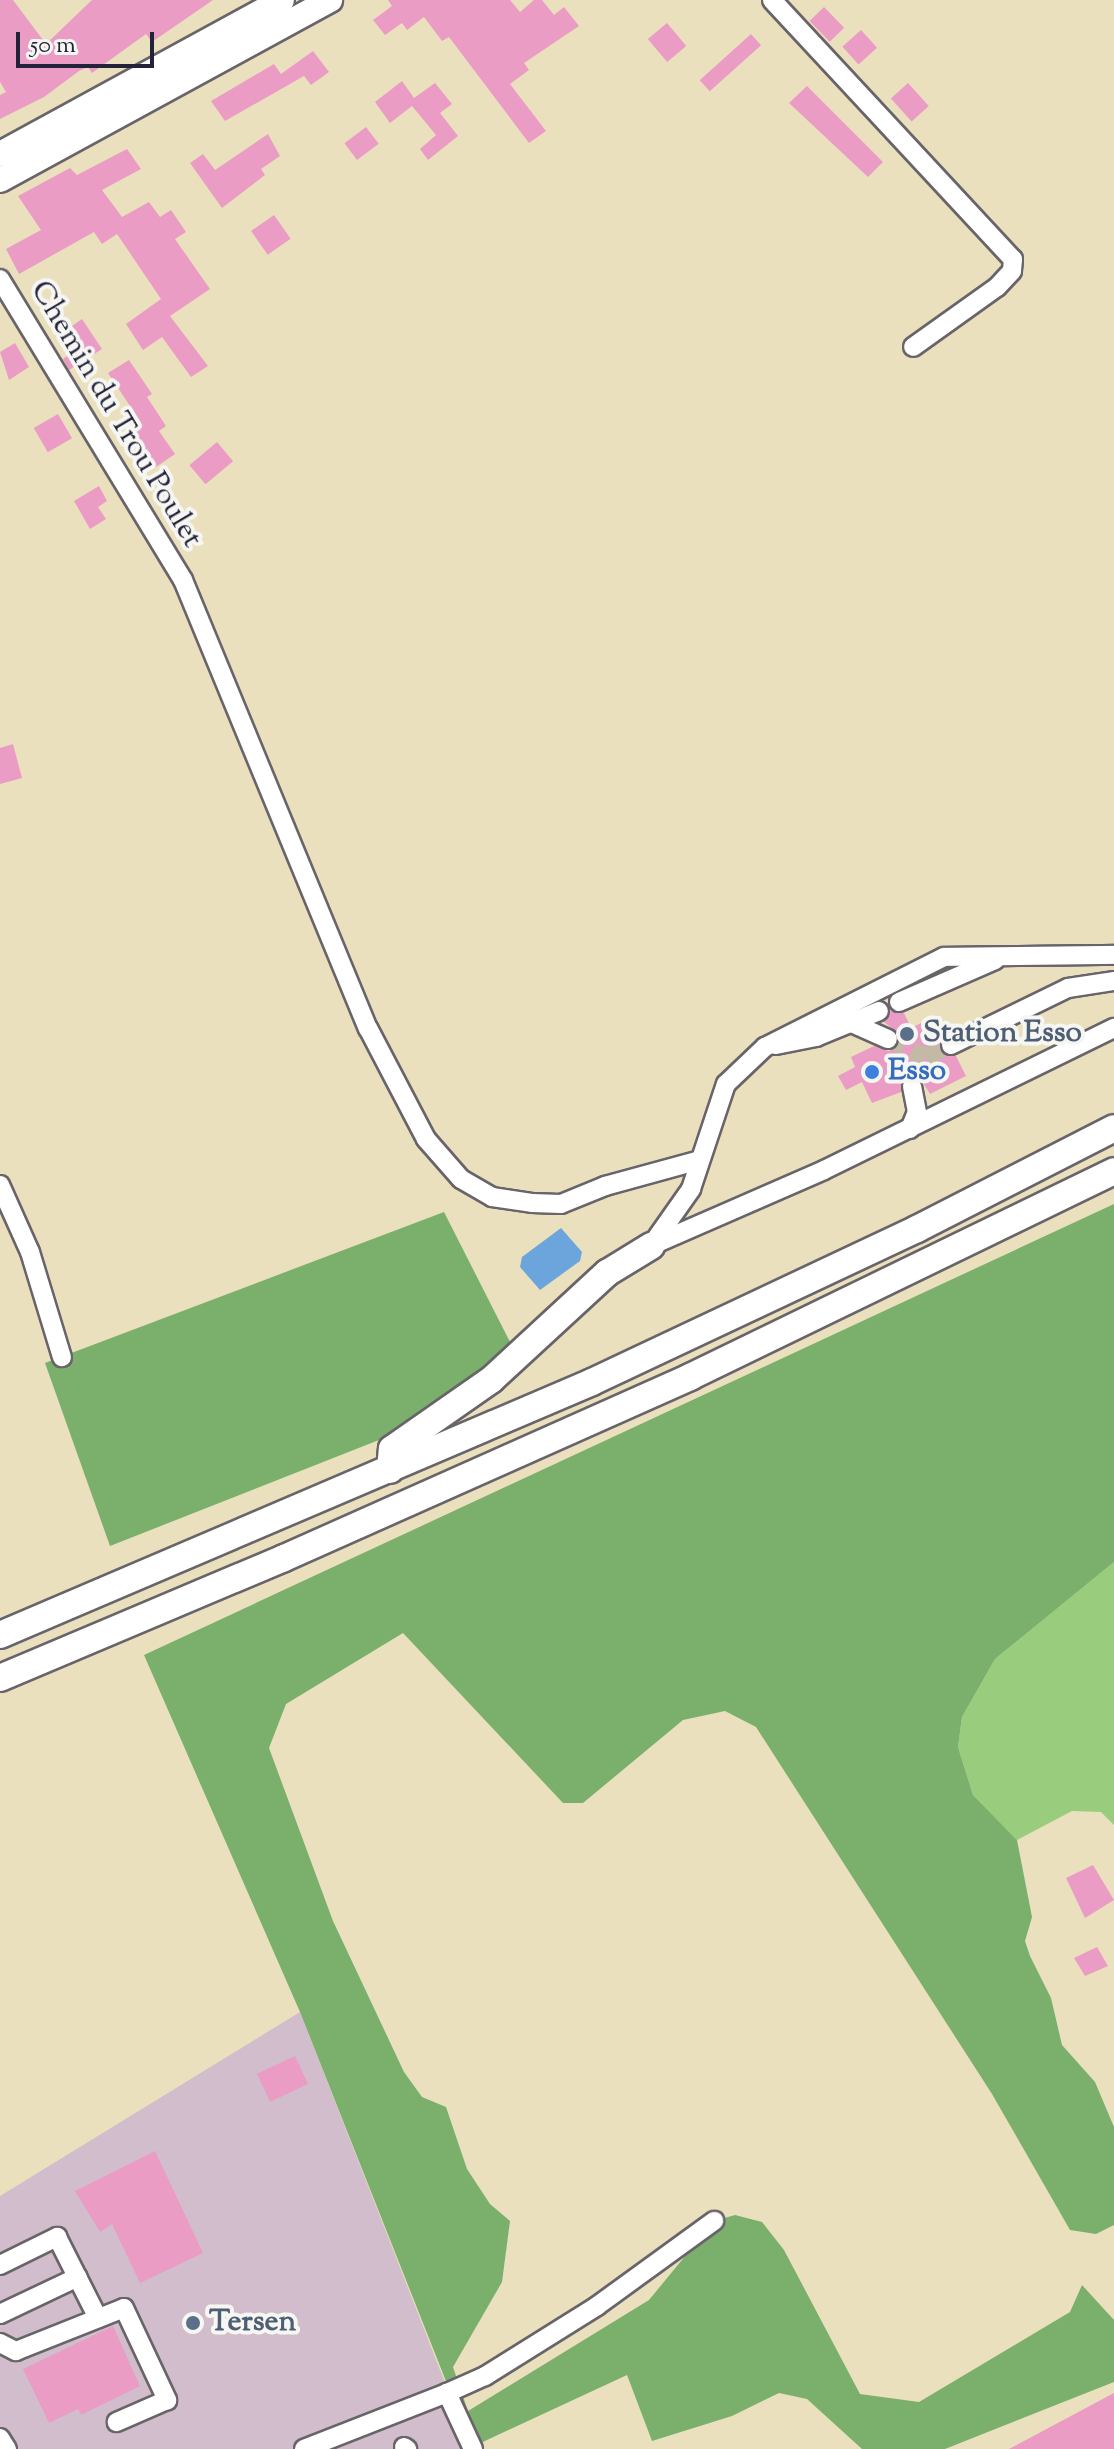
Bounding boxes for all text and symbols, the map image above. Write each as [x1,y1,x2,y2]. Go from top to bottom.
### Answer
scale bar [20,16,158,66]
text: 50 m [30,29,76,63]
street label: Chemin du Trou Poulet [21,275,209,555]
place label: Station Esso [923,1016,1082,1052]
marker: Station Esso [898,1025,916,1043]
place label: Esso [888,1054,946,1090]
marker: Esso [863,1063,881,1081]
place label: Tersen [209,2305,296,2341]
marker: Tersen [184,2314,202,2332]

